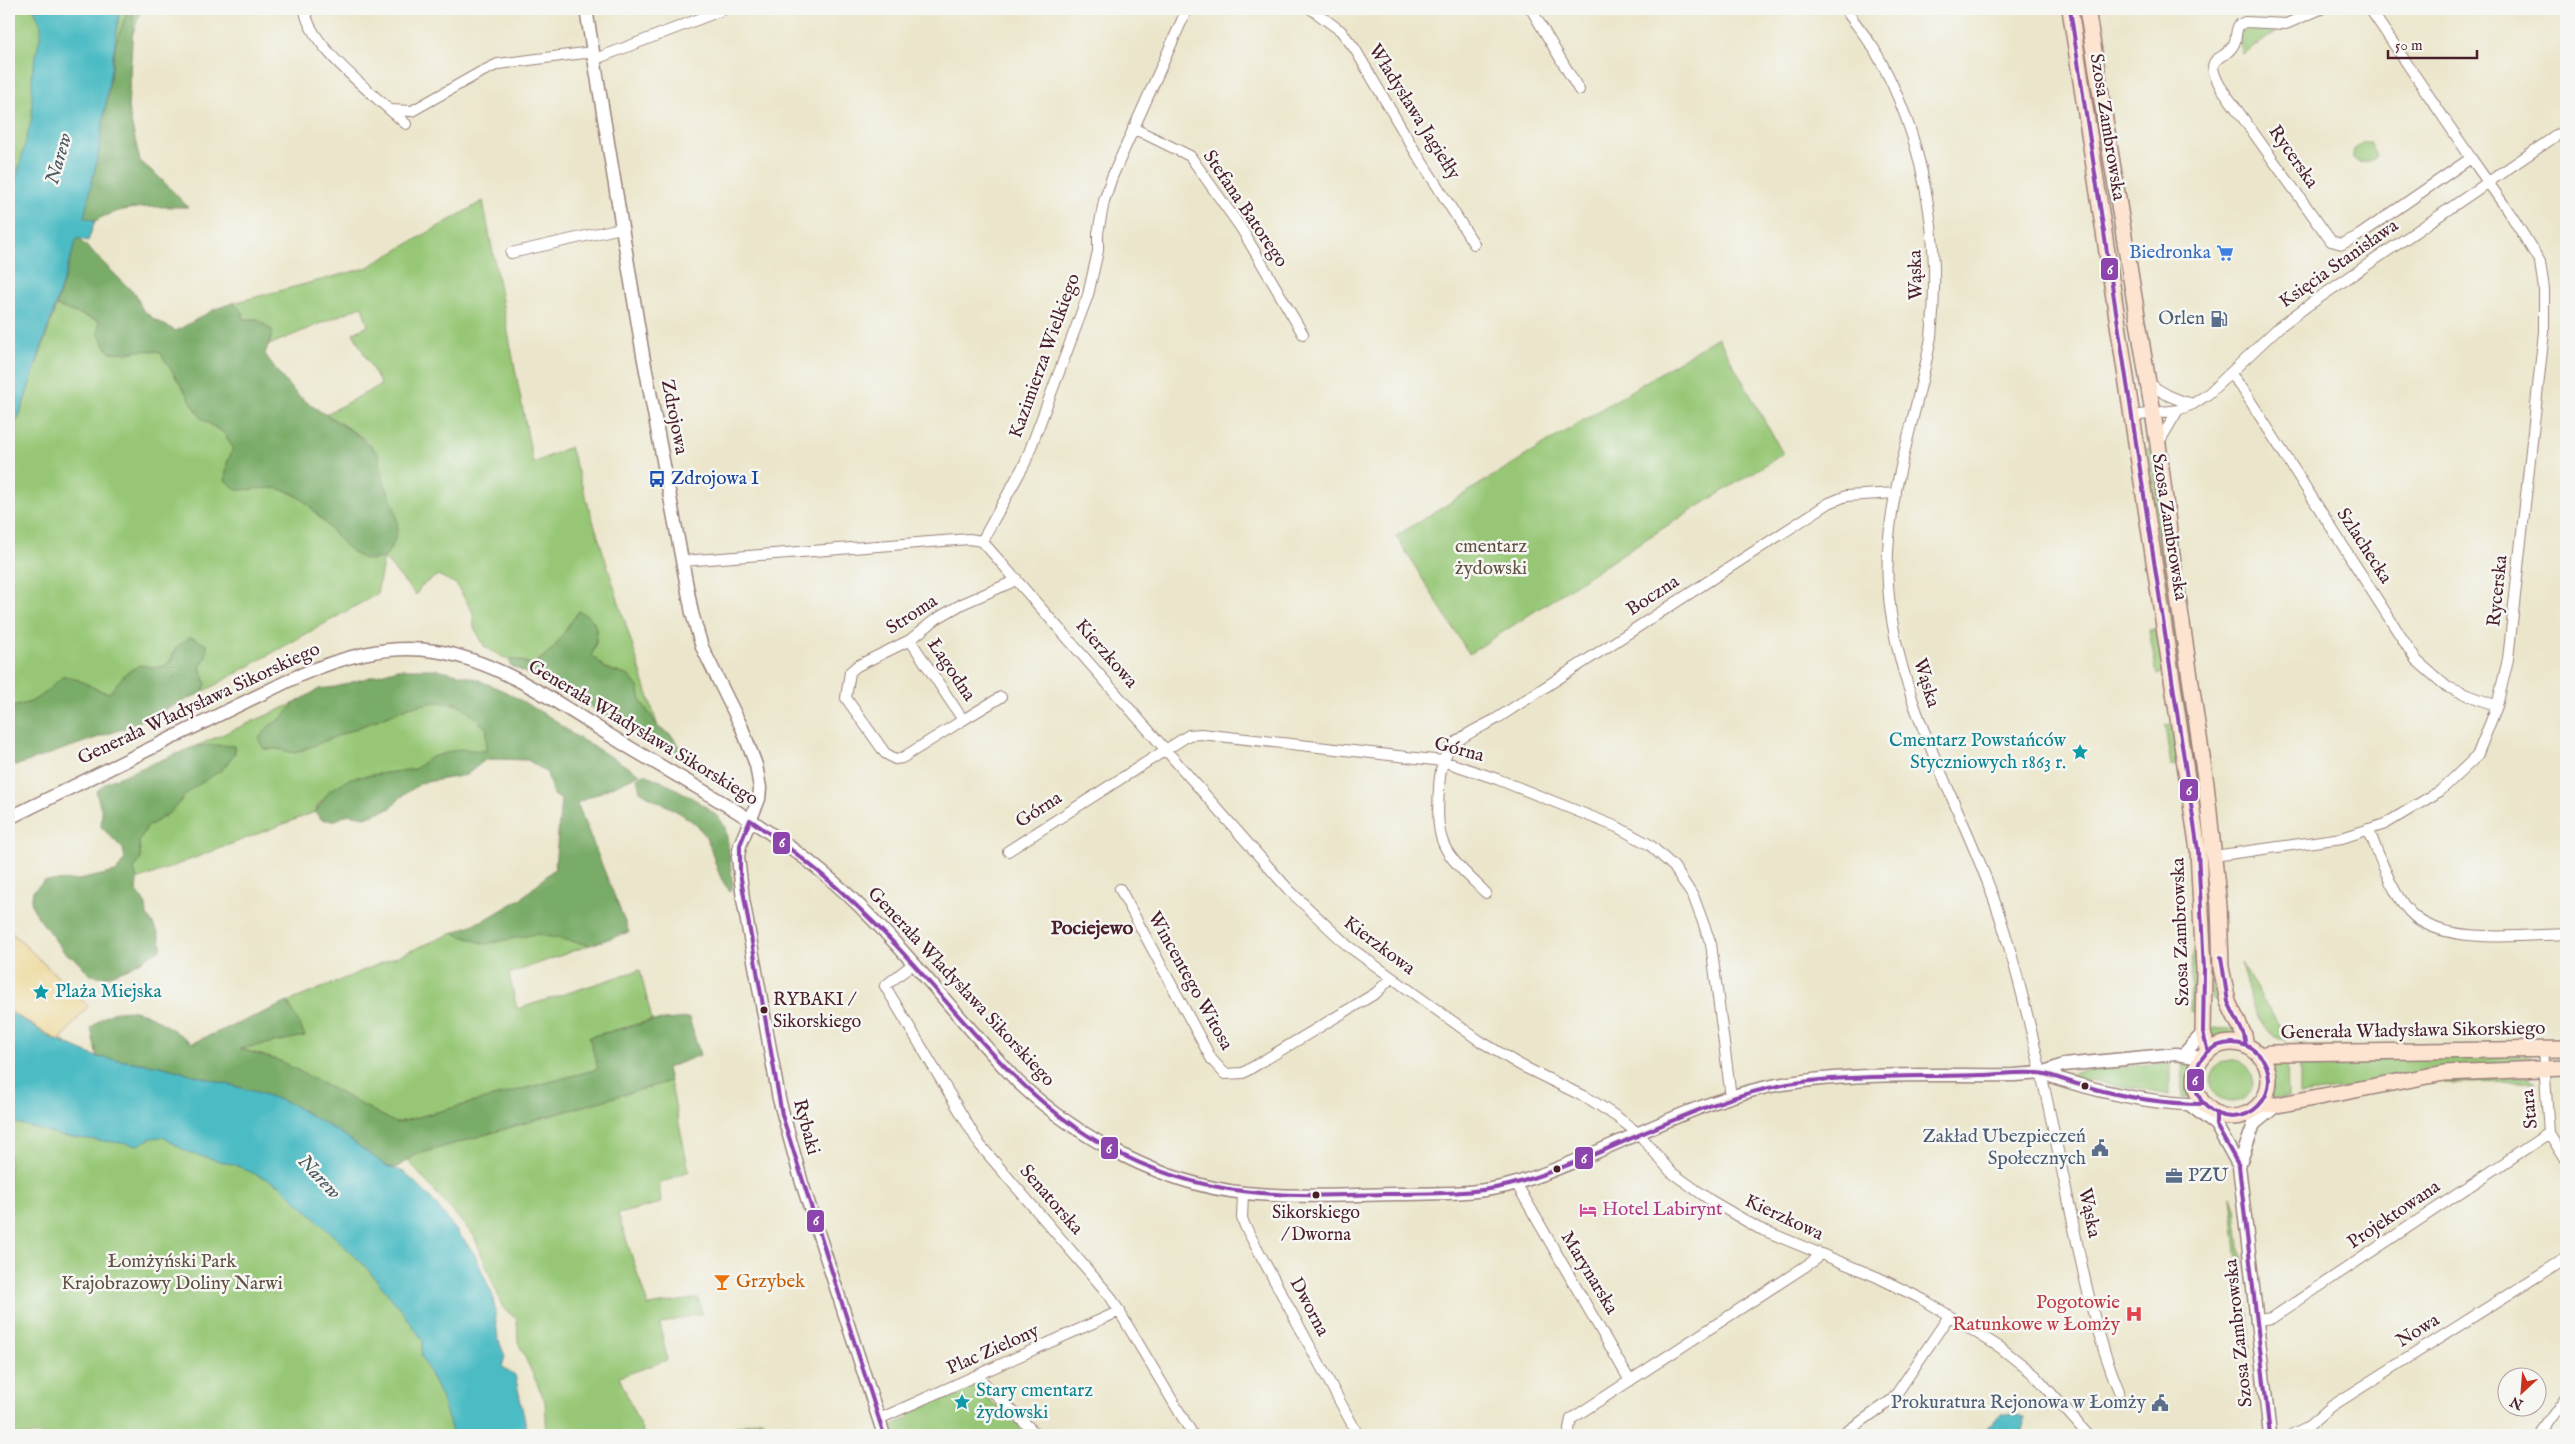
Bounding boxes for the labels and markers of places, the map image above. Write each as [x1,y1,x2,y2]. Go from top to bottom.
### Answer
place label: Biedronka [2129,241,2212,265]
supermarket icon: Biedronka [2215,243,2235,263]
place label: Orlen [2158,307,2205,331]
fuel station icon: Orlen [2209,309,2229,329]
place label: Zdrojowa I [671,467,759,491]
bus stop icon: Zdrojowa I [647,469,667,489]
place label: Cmentarz Powstańców Styczniowych 1863 r. [1889,729,2067,775]
place icon: Cmentarz Powstańców Styczniowych 1863 r. [2070,742,2090,762]
place label: Plaża Miejska [55,980,162,1004]
place icon: Plaża Miejska [31,982,51,1002]
place label: RYBAKI / Sikorskiego [773,989,861,1034]
marker: RYBAKI / Sikorskiego [759,1005,769,1015]
unlabelled marker [2080,1081,2090,1091]
place label: Zakład Ubezpieczeń Społecznych [1923,1125,2086,1171]
public building icon: Zakład Ubezpieczeń Społecznych [2090,1138,2110,1158]
unlabelled marker [1552,1164,1562,1174]
place label: PZU [2188,1164,2229,1188]
office icon: PZU [2164,1166,2184,1186]
marker: Sikorskiego / Dworna [1311,1190,1321,1200]
place label: Hotel Labirynt [1602,1198,1723,1222]
hotel icon: Hotel Labirynt [1578,1200,1598,1220]
place label: Sikorskiego / Dworna [1272,1202,1360,1247]
place label: Grzybek [736,1270,806,1294]
bar icon: Grzybek [712,1272,732,1292]
place label: Pogotowie Ratunkowe w Łomży [1952,1291,2121,1337]
hospital icon: Pogotowie Ratunkowe w Łomży [2124,1304,2144,1324]
place label: Stary cmentarz żydowski [976,1379,1093,1425]
place label: Prokuratura Rejonowa w Łomży [1891,1391,2147,1415]
place icon: Stary cmentarz żydowski [952,1392,972,1412]
public building icon: Prokuratura Rejonowa w Łomży [2150,1393,2170,1413]

